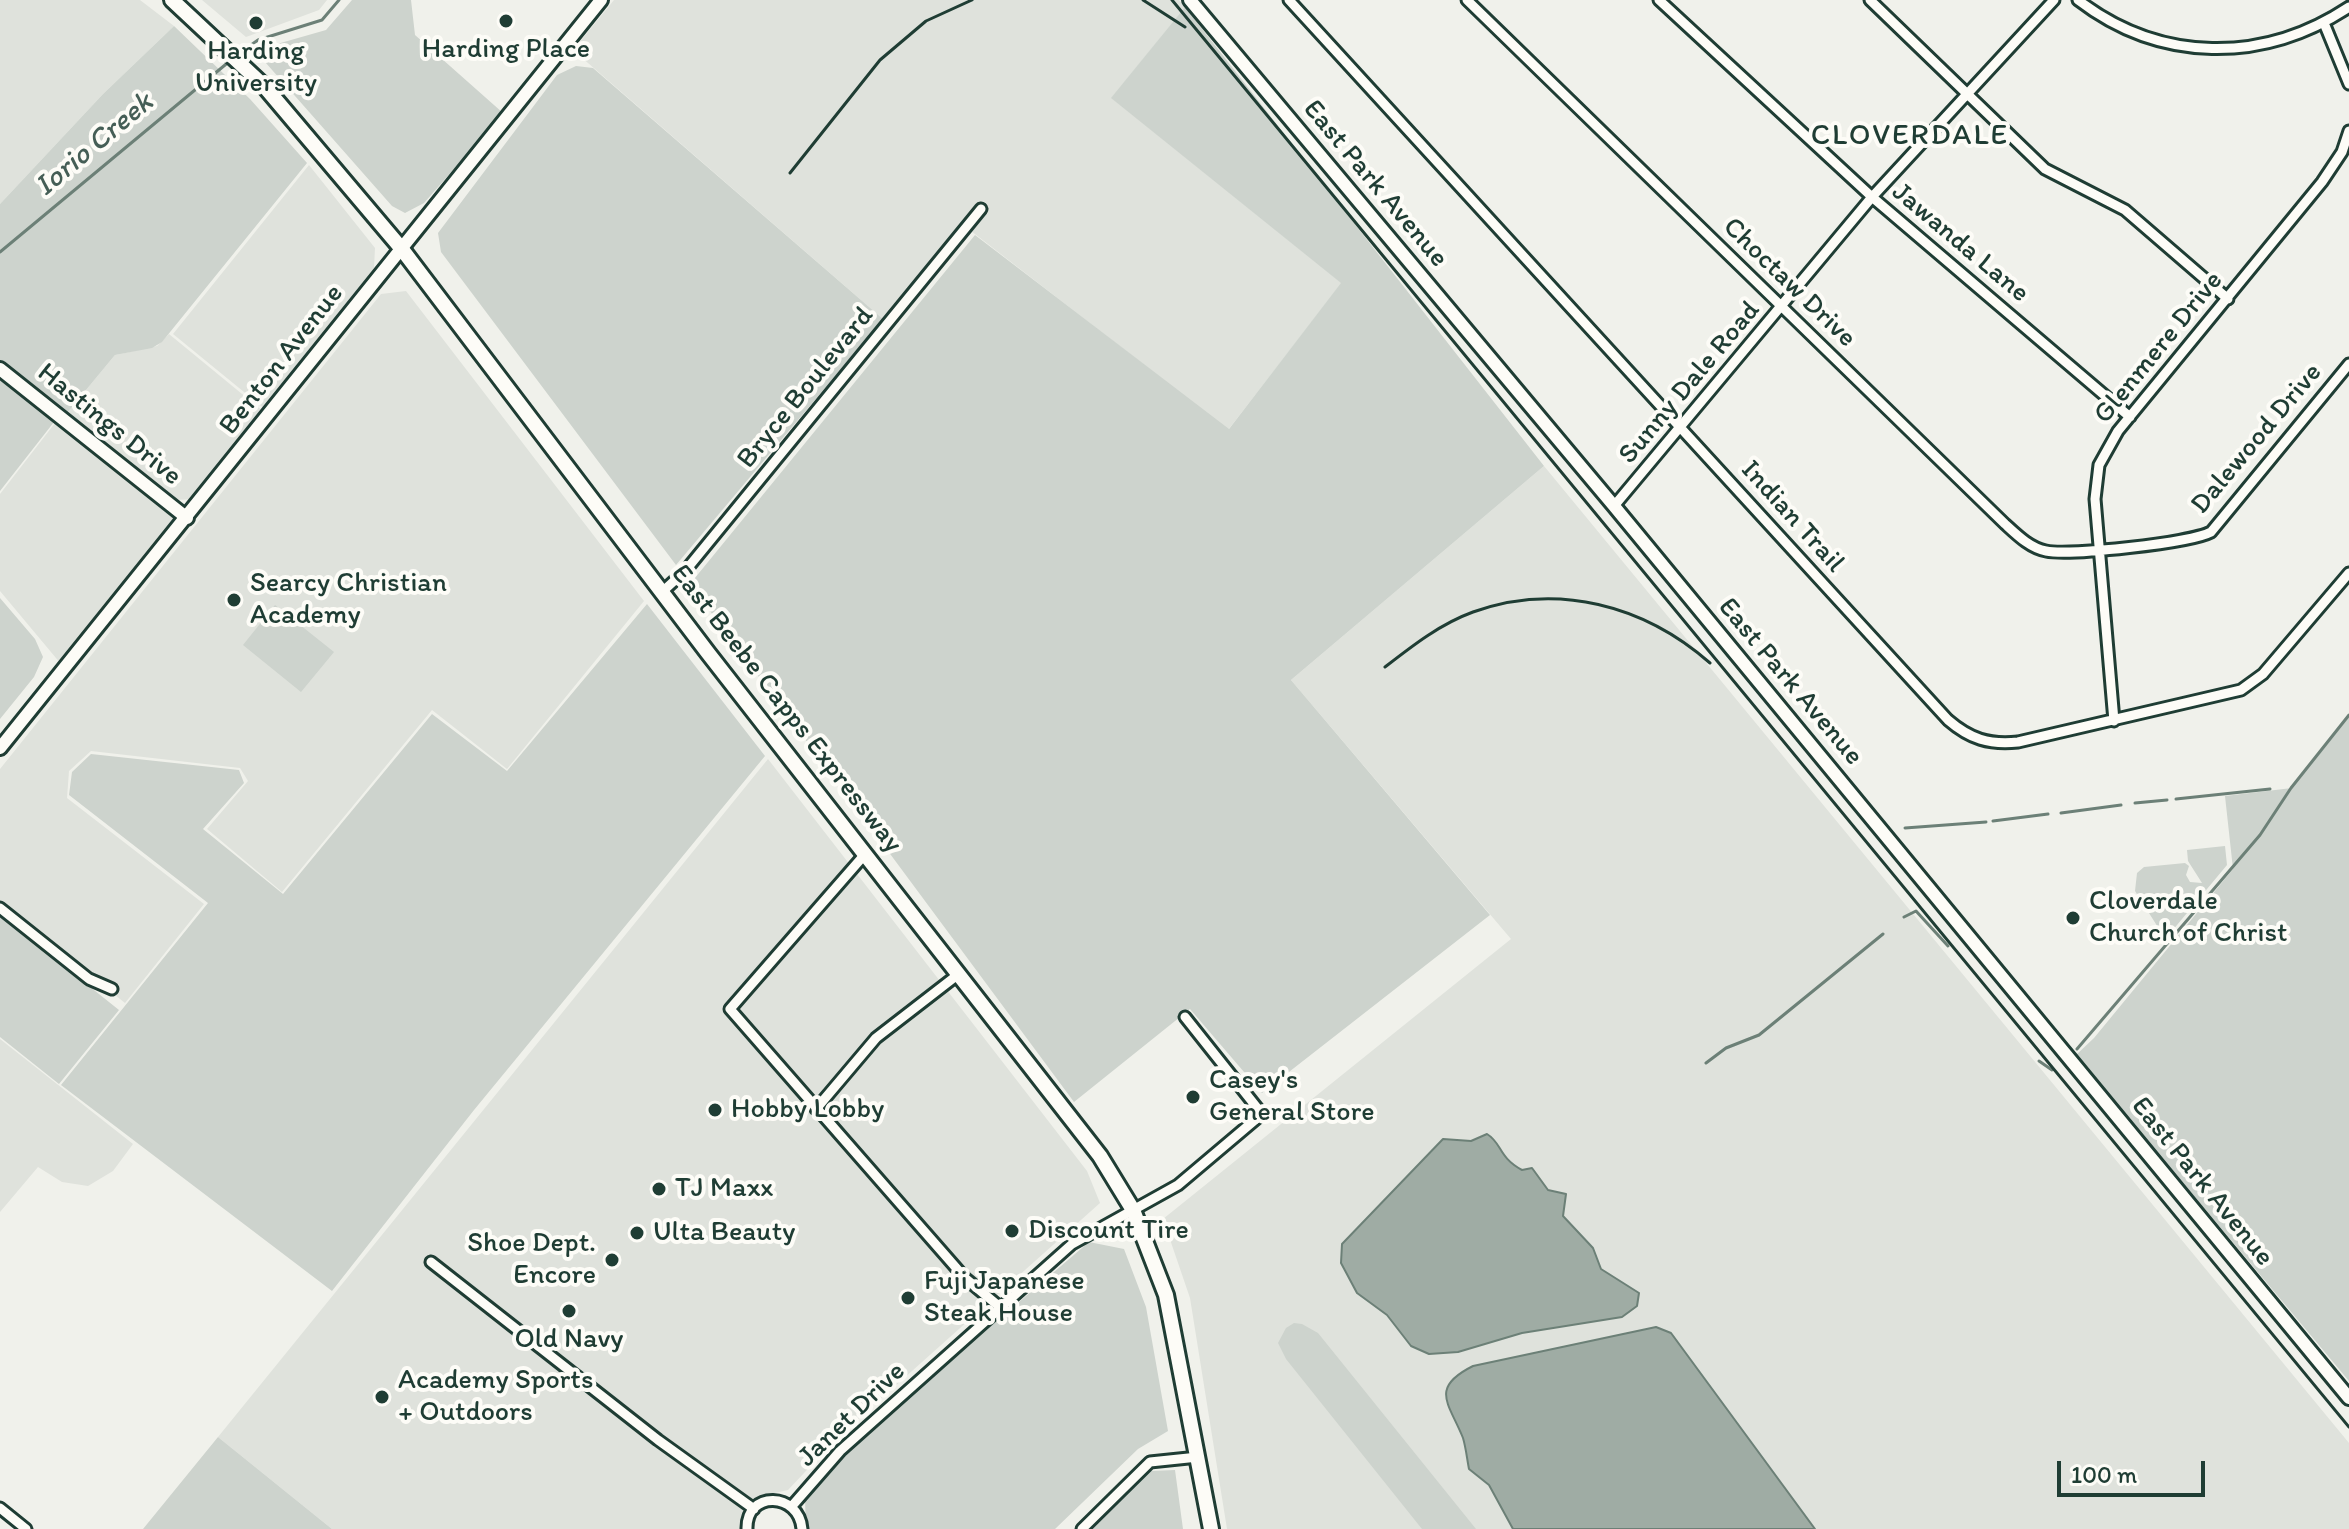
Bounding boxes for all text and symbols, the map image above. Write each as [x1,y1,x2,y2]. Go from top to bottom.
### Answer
marker: Harding Place [497,12,515,30]
marker: Harding University [247,14,265,32]
place label: Harding Place [422,33,590,67]
place label: Harding University [195,35,317,101]
water label: Iorio Creek [29,85,161,205]
street label: East Park Avenue [1295,93,1455,275]
district label: CLOVERDALE [1811,118,2009,154]
street label: Jawanda Lane [1884,176,2036,310]
street label: Choctaw Drive [1715,211,1863,355]
street label: Glenmere Drive [2087,265,2231,431]
street label: Benton Avenue [213,278,351,442]
street label: Sunny Dale Road [1612,295,1768,471]
street label: Bryce Boulevard [731,300,881,476]
street label: Hastings Drive [30,357,188,493]
street label: Dalewood Drive [2184,357,2330,521]
street label: Indian Trail [1733,454,1851,580]
street label: East Beebe Capps Expressway [663,558,909,860]
place label: Searcy Christian Academy [250,567,447,633]
marker: Searcy Christian Academy [225,591,243,609]
street label: East Park Avenue [1710,591,1870,773]
place label: Cloverdale Church of Christ [2089,885,2288,951]
marker: Cloverdale Church of Christ [2064,909,2082,927]
place label: Casey's General Store [1209,1064,1375,1130]
marker: Casey's General Store [1184,1088,1202,1106]
street label: East Park Avenue [2123,1091,2281,1273]
place label: Hobby Lobby [731,1093,884,1127]
marker: Hobby Lobby [706,1101,724,1119]
place label: TJ Maxx [675,1172,774,1206]
marker: TJ Maxx [650,1180,668,1198]
place label: Discount Tire [1028,1214,1189,1248]
place label: Ulta Beauty [653,1216,795,1250]
marker: Discount Tire [1003,1222,1021,1240]
marker: Ulta Beauty [628,1224,646,1242]
place label: Shoe Dept. Encore [467,1227,596,1293]
marker: Shoe Dept. Encore [603,1251,621,1269]
place label: Fuji Japanese Steak House [924,1265,1085,1331]
marker: Fuji Japanese Steak House [899,1289,917,1307]
marker: Old Navy [560,1302,578,1320]
place label: Old Navy [515,1323,623,1357]
street label: Janet Drive [791,1355,913,1475]
place label: Academy Sports + Outdoors [398,1364,593,1430]
marker: Academy Sports + Outdoors [373,1388,391,1406]
scale bar [2061,1445,2209,1495]
text: 100 m [2071,1460,2137,1489]

